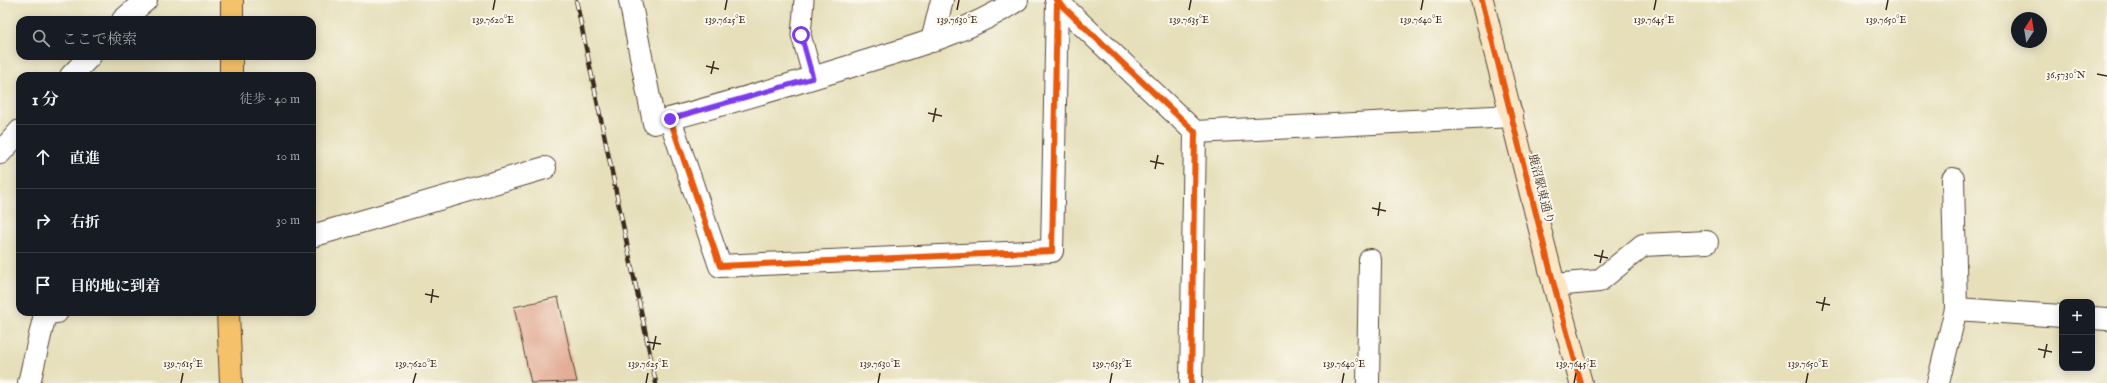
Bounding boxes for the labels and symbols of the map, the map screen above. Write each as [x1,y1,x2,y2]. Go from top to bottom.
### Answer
north arrow [2011,12,2047,48]
text: 139.7620°E [472,14,514,27]
text: 139.7625°E [705,14,745,27]
text: 139.7630°E [936,14,978,27]
text: 139.7635°E [1169,14,1209,27]
text: 139.7640°E [1400,14,1442,27]
text: 139.7645°E [1634,14,1675,27]
text: 139.7650°E [1866,14,1907,27]
route start [792,26,810,44]
text: 36.5730°N [2047,69,2086,82]
route end [661,110,679,128]
street label: 鹿沼駅東通り [1525,152,1557,226]
text: 139.7615°E [163,358,203,371]
text: 139.7620°E [395,358,437,371]
text: 139.7625°E [628,358,668,371]
text: 139.7630°E [859,358,901,371]
text: 139.7635°E [1092,358,1132,371]
text: 139.7640°E [1323,358,1365,371]
text: 139.7645°E [1556,358,1597,371]
text: 139.7650°E [1788,358,1829,371]

